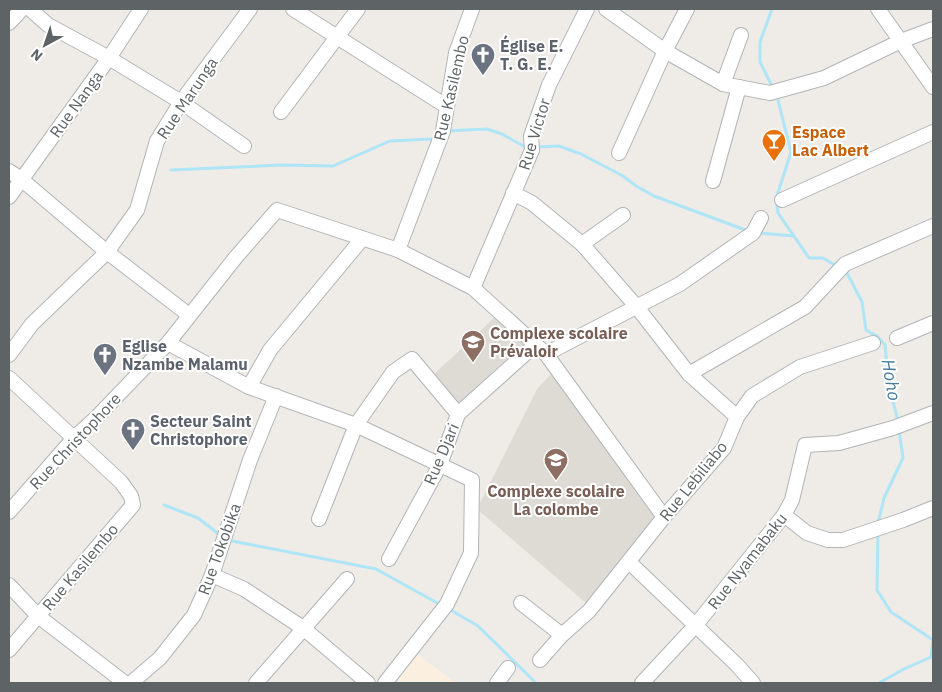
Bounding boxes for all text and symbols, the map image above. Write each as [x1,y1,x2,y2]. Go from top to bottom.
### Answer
north arrow [20,20,70,70]
street label: Rue Kasilembo [429,33,473,143]
place label: Église E. T. G. E. [500,35,563,74]
church icon: Église E. T. G. E. [470,42,496,76]
text: N [27,45,46,65]
street label: Rue Marunga [152,53,222,143]
street label: Rue Nanga [45,66,107,141]
street label: Rue Victor [514,96,554,172]
place label: Espace Lac Albert [792,122,869,160]
bar icon: Espace Lac Albert [761,128,787,162]
place label: Complexe scolaire Prévaloir [490,323,628,361]
school or university icon: Complexe scolaire Prévaloir [460,329,486,363]
place label: Eglise Nzambe Malamu [122,336,248,374]
church icon: Eglise Nzambe Malamu [92,342,118,376]
water label: Hoho [876,357,907,403]
street label: Rue Christophore [25,388,125,493]
place label: Secteur Saint Christophore [150,411,251,449]
church icon: Secteur Saint Christophore [120,417,146,451]
street label: Rue Djari [419,420,463,488]
street label: Rue Lebiliabo [655,437,731,525]
school or university icon: Complexe scolaire La colombe [543,447,569,481]
place label: Complexe scolaire La colombe [487,481,625,519]
street label: Rue Tokobika [193,500,245,598]
street label: Rue Nyamabaku [703,509,791,613]
street label: Rue Kasilembo [38,519,122,615]

